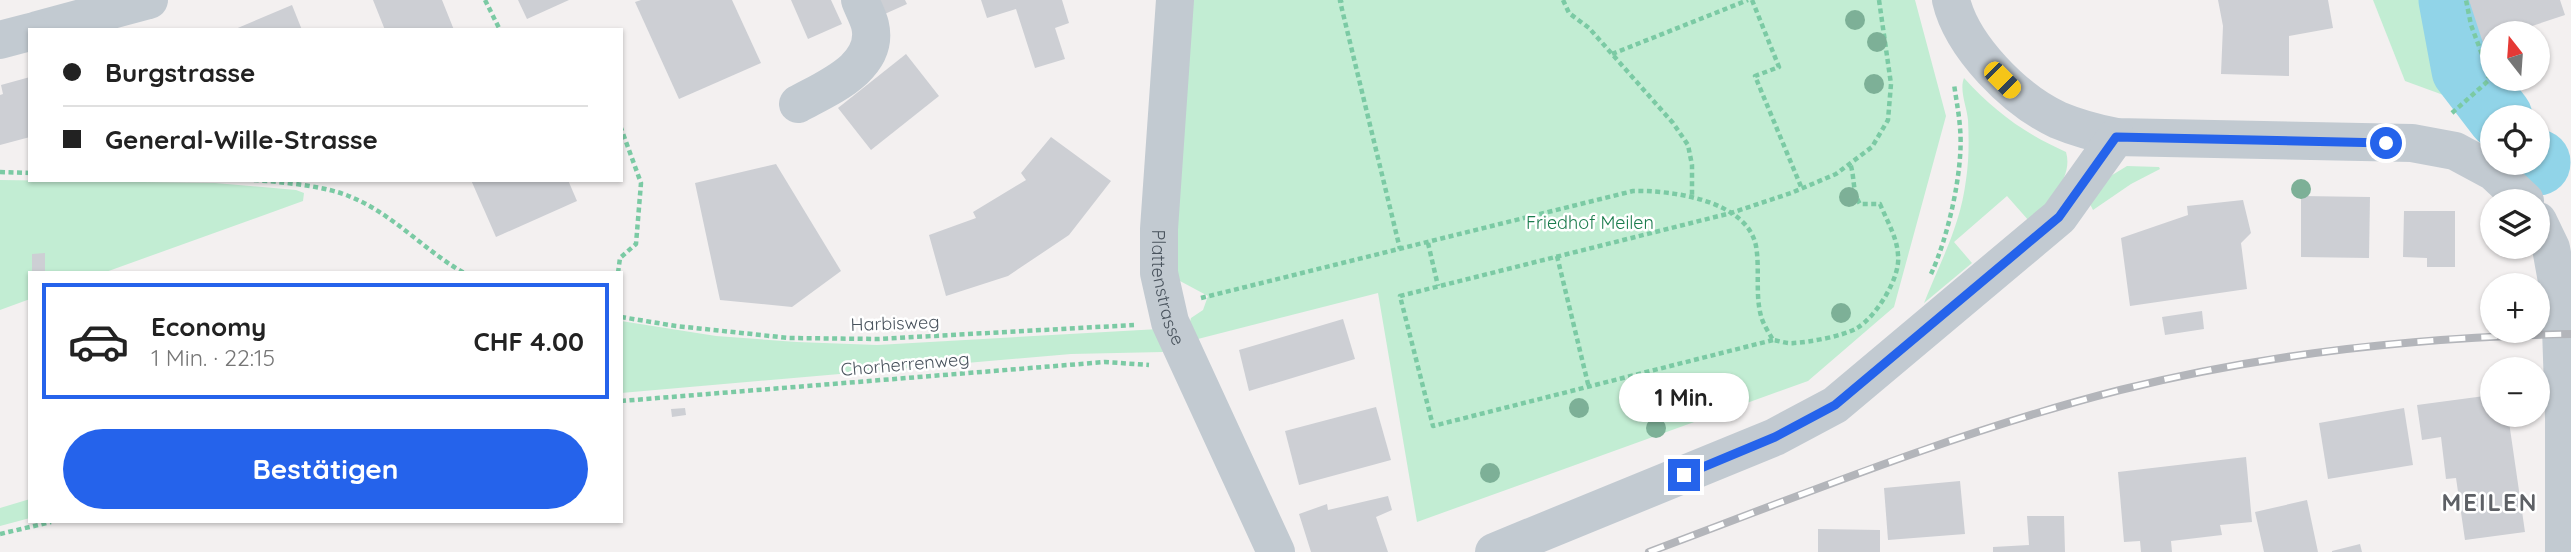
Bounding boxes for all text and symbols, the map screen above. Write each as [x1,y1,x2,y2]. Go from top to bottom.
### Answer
north arrow [2480,21,2550,91]
map controls [2480,21,2550,427]
text: Burgstrasse [105,56,255,89]
car [1980,58,2025,102]
button: locate [2480,105,2550,175]
text: General-Wille-Strasse [105,123,378,156]
route start [2370,127,2402,159]
button: layers [2480,189,2550,259]
park label: Friedhof Meilen [1526,211,1654,234]
street label: Plattenstrasse [1148,230,1191,349]
button: + [2480,273,2550,343]
icon: car [67,310,130,373]
text: Economy [151,310,266,343]
street label: Harbisweg [850,310,940,336]
text: CHF 4.00 [473,325,584,358]
text: 1 Min. · 22:15 [151,343,275,372]
street label: Chorherrenweg [840,347,970,381]
button: − [2480,357,2550,427]
callout: 1 Min. [1619,374,1749,422]
text: 1 Min. [1654,383,1714,412]
button: Bestätigen [63,429,588,509]
route end [1668,459,1700,491]
district label: MEILEN [2442,487,2538,517]

